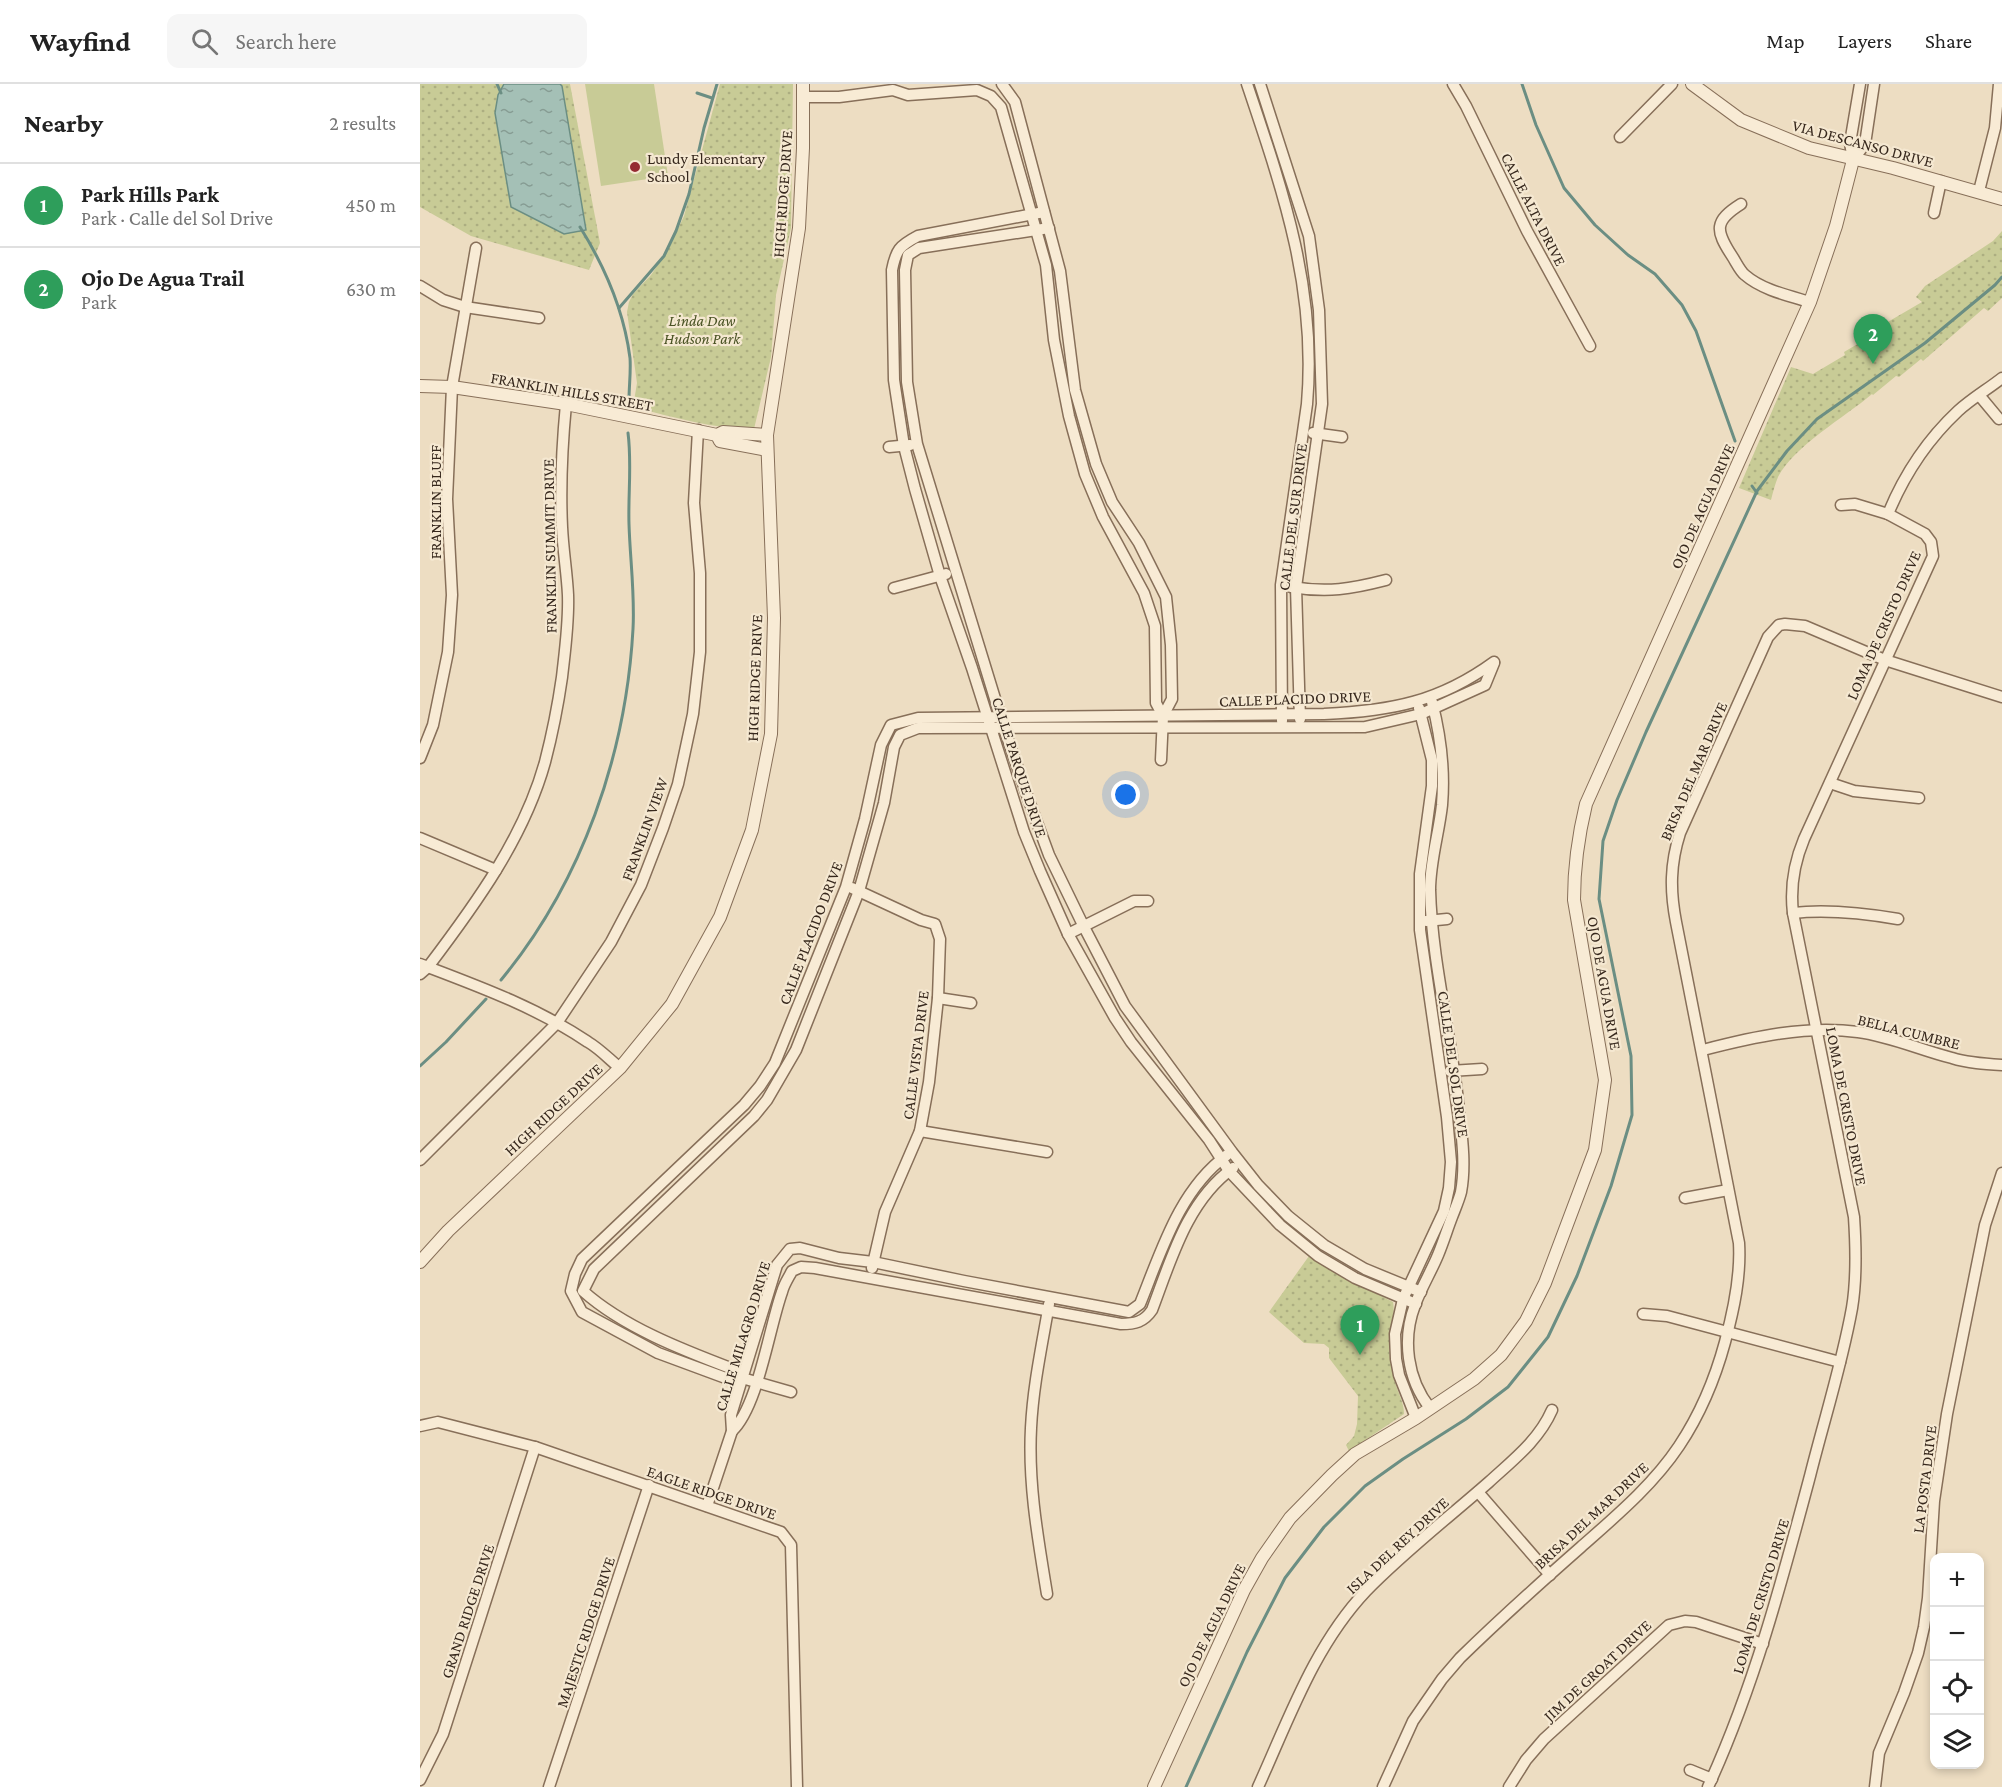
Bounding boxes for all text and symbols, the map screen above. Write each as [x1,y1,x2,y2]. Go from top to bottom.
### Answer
search box [167,14,587,68]
icon: search [188,25,221,58]
text: Wayfind [30,26,131,57]
text: Search here [236,29,336,54]
text: Map [1766,29,1805,53]
text: Layers [1838,29,1892,53]
text: Share [1925,29,1972,53]
text: Nearby [24,109,103,138]
text: 2 results [329,112,396,134]
street label: VIA DESCANSO DRIVE [1791,116,1936,171]
street label: HIGH RIDGE DRIVE [770,130,795,258]
place label: Lundy Elementary School [647,150,766,185]
street label: CALLE ALTA DRIVE [1498,150,1570,269]
marker: Lundy Elementary School [628,160,642,174]
text: Park Hills Park [81,182,219,207]
text: 1 [40,194,47,216]
text: 450 m [345,194,396,216]
text: Park · Calle del Sol Drive [81,207,273,229]
text: Ojo De Agua Trail [81,266,244,291]
text: 2 [38,278,49,300]
text: 630 m [346,278,396,300]
text: Park [81,291,117,313]
park label: Linda Daw Hudson Park [664,312,741,347]
pin: 2 [1854,314,1892,364]
street label: FRANKLIN HILLS STREET [490,369,655,414]
street label: OJO DE AGUA DRIVE [1667,441,1739,572]
street label: CALLE DEL SUR DRIVE [1275,442,1310,592]
street label: FRANKLIN BLUFF [427,445,444,559]
street label: FRANKLIN SUMMIT DRIVE [539,458,560,633]
street label: LOMA DE CRISTO DRIVE [1843,548,1924,702]
street label: HIGH RIDGE DRIVE [744,614,765,742]
street label: CALLE PLACIDO DRIVE [1219,687,1372,710]
street label: CALLE PARQUE DRIVE [989,695,1050,840]
street label: BRISA DEL MAR DRIVE [1657,699,1730,843]
street label: FRANKLIN VIEW [618,775,671,883]
your location [1111,780,1140,809]
street label: CALLE PLACIDO DRIVE [775,859,846,1007]
street label: OJO DE AGUA DRIVE [1583,915,1625,1052]
street label: CALLE VISTA DRIVE [899,989,932,1121]
street label: CALLE DEL SOL DRIVE [1435,990,1472,1139]
street label: BELLA CUMBRE [1856,1011,1962,1052]
street label: LOMA DE CRISTO DRIVE [1823,1025,1870,1187]
street label: HIGH RIDGE DRIVE [501,1060,606,1159]
street label: CALLE MILAGRO DRIVE [712,1259,773,1413]
pin: 1 [1340,1306,1380,1355]
street label: LA POSTA DRIVE [1909,1424,1940,1534]
street label: BRISA DEL MAR DRIVE [1531,1458,1652,1572]
street label: EAGLE RIDGE DRIVE [645,1462,779,1523]
street label: ISLA DEL REY DRIVE [1343,1493,1452,1597]
street label: LOMA DE CRISTO DRIVE [1729,1516,1792,1676]
street label: GRAND RIDGE DRIVE [438,1542,497,1680]
map controls [1930,1553,1984,1769]
button: + [1930,1553,1984,1607]
street label: MAJESTIC RIDGE DRIVE [553,1554,619,1710]
street label: OJO DE AGUA DRIVE [1174,1560,1250,1690]
button: − [1930,1607,1984,1661]
street label: JIM DE GROAT DRIVE [1539,1616,1655,1726]
button: locate [1930,1661,1984,1715]
button: layers [1930,1715,1984,1769]

